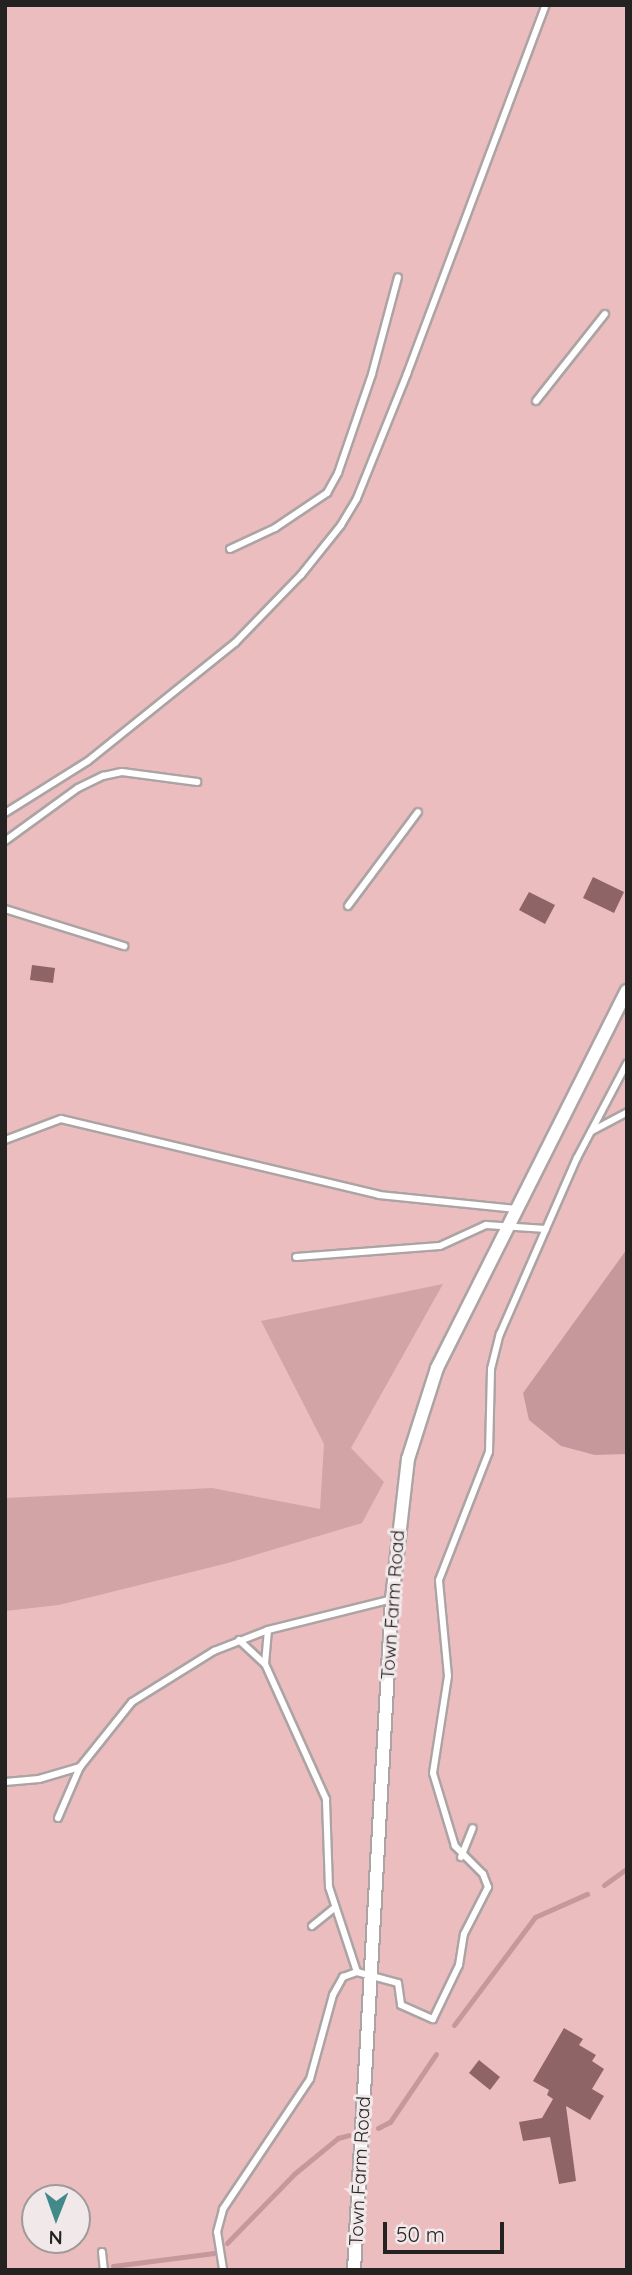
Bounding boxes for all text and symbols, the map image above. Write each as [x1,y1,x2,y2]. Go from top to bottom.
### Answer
street label: Town Farm Road [376,1529,410,1681]
street label: Town Farm Road [345,2096,375,2246]
north arrow [21,2184,91,2254]
scale bar [387,2208,508,2252]
text: 50 m [396,2221,445,2247]
text: N [48,2226,63,2250]

